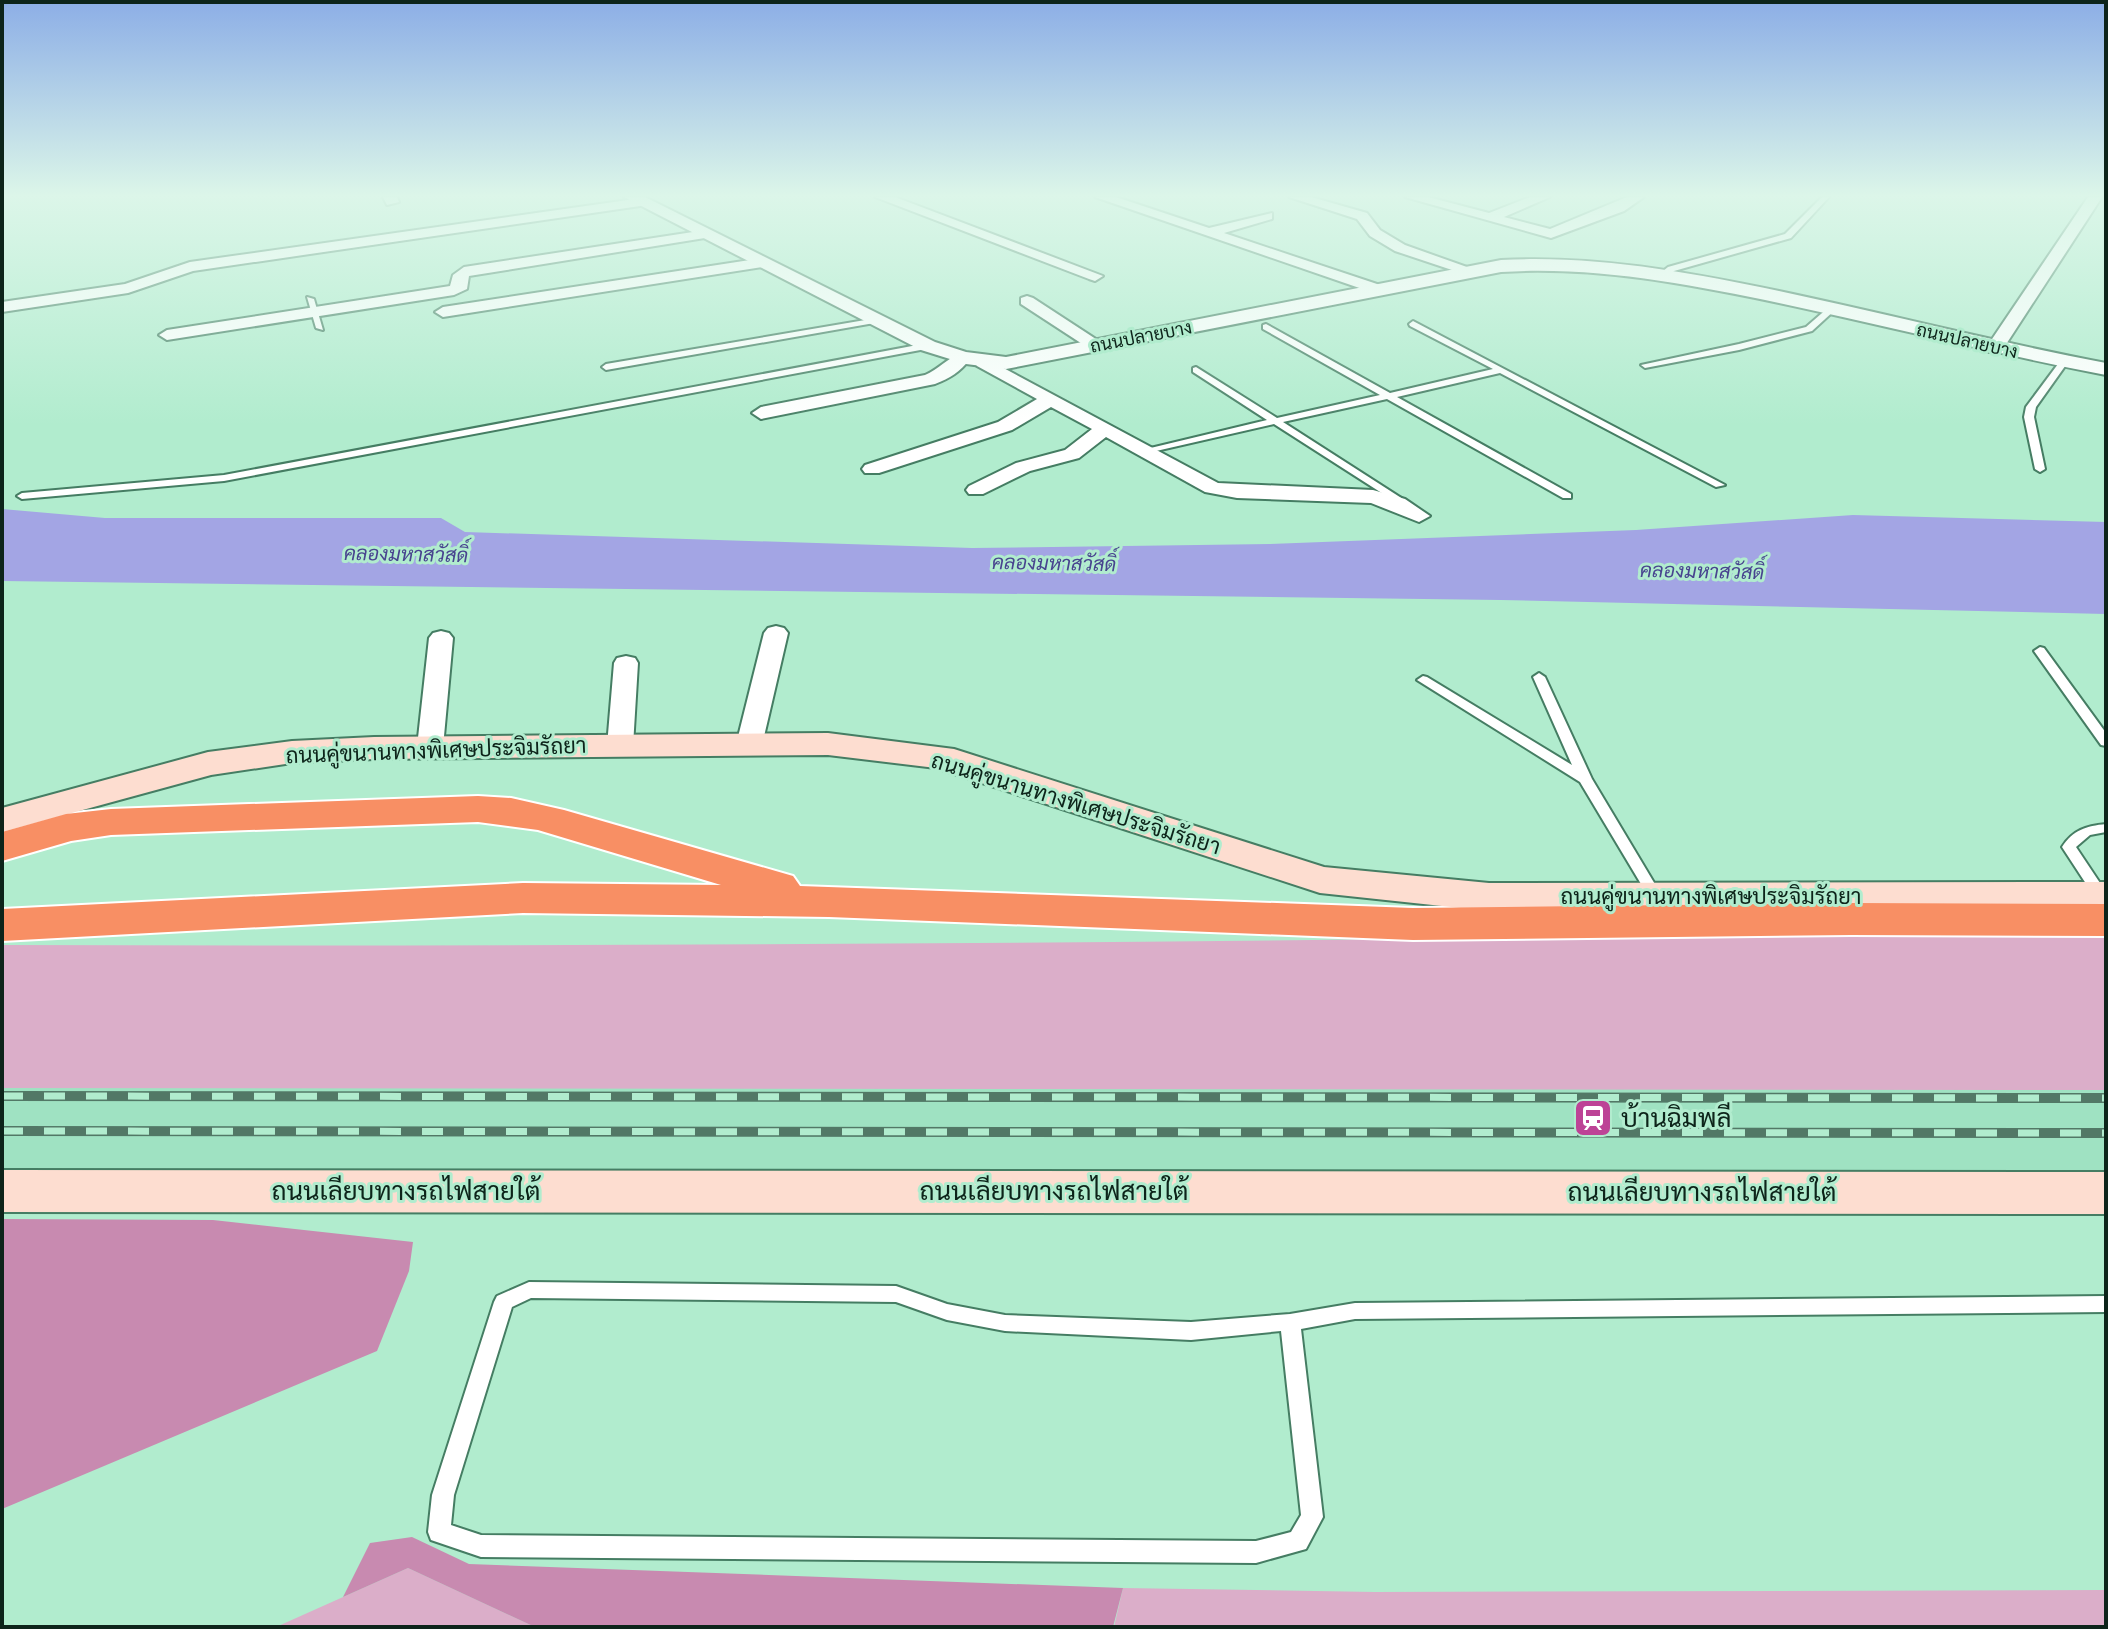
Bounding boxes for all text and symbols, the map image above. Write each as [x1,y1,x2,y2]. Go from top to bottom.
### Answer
street label: ถนนปลายบาง [1088,314,1194,358]
street label: ถนนปลายบาง [1914,317,2020,363]
water label: คลองมหาสวัสดิ์ [344,535,472,568]
water label: คลองมหาสวัสดิ์ [992,544,1120,577]
water label: คลองมหาสวัสดิ์ [1640,552,1768,585]
street label: ถนนคู่ขนานทางพิเศษประจิมรัถยา [285,729,587,771]
street label: ถนนคู่ขนานทางพิเศษประจิมรัถยา [927,744,1225,862]
street label: ถนนคู่ขนานทางพิเศษประจิมรัถยา [1561,880,1861,912]
station icon: บ้านฉิมพลี [1572,1097,1614,1139]
place label: บ้านฉิมพลี [1621,1099,1732,1135]
street label: ถนนเลียบทางรถไฟสายใต้ [271,1172,541,1208]
street label: ถนนเลียบทางรถไฟสายใต้ [919,1172,1189,1208]
street label: ถนนเลียบทางรถไฟสายใต้ [1567,1173,1837,1209]

